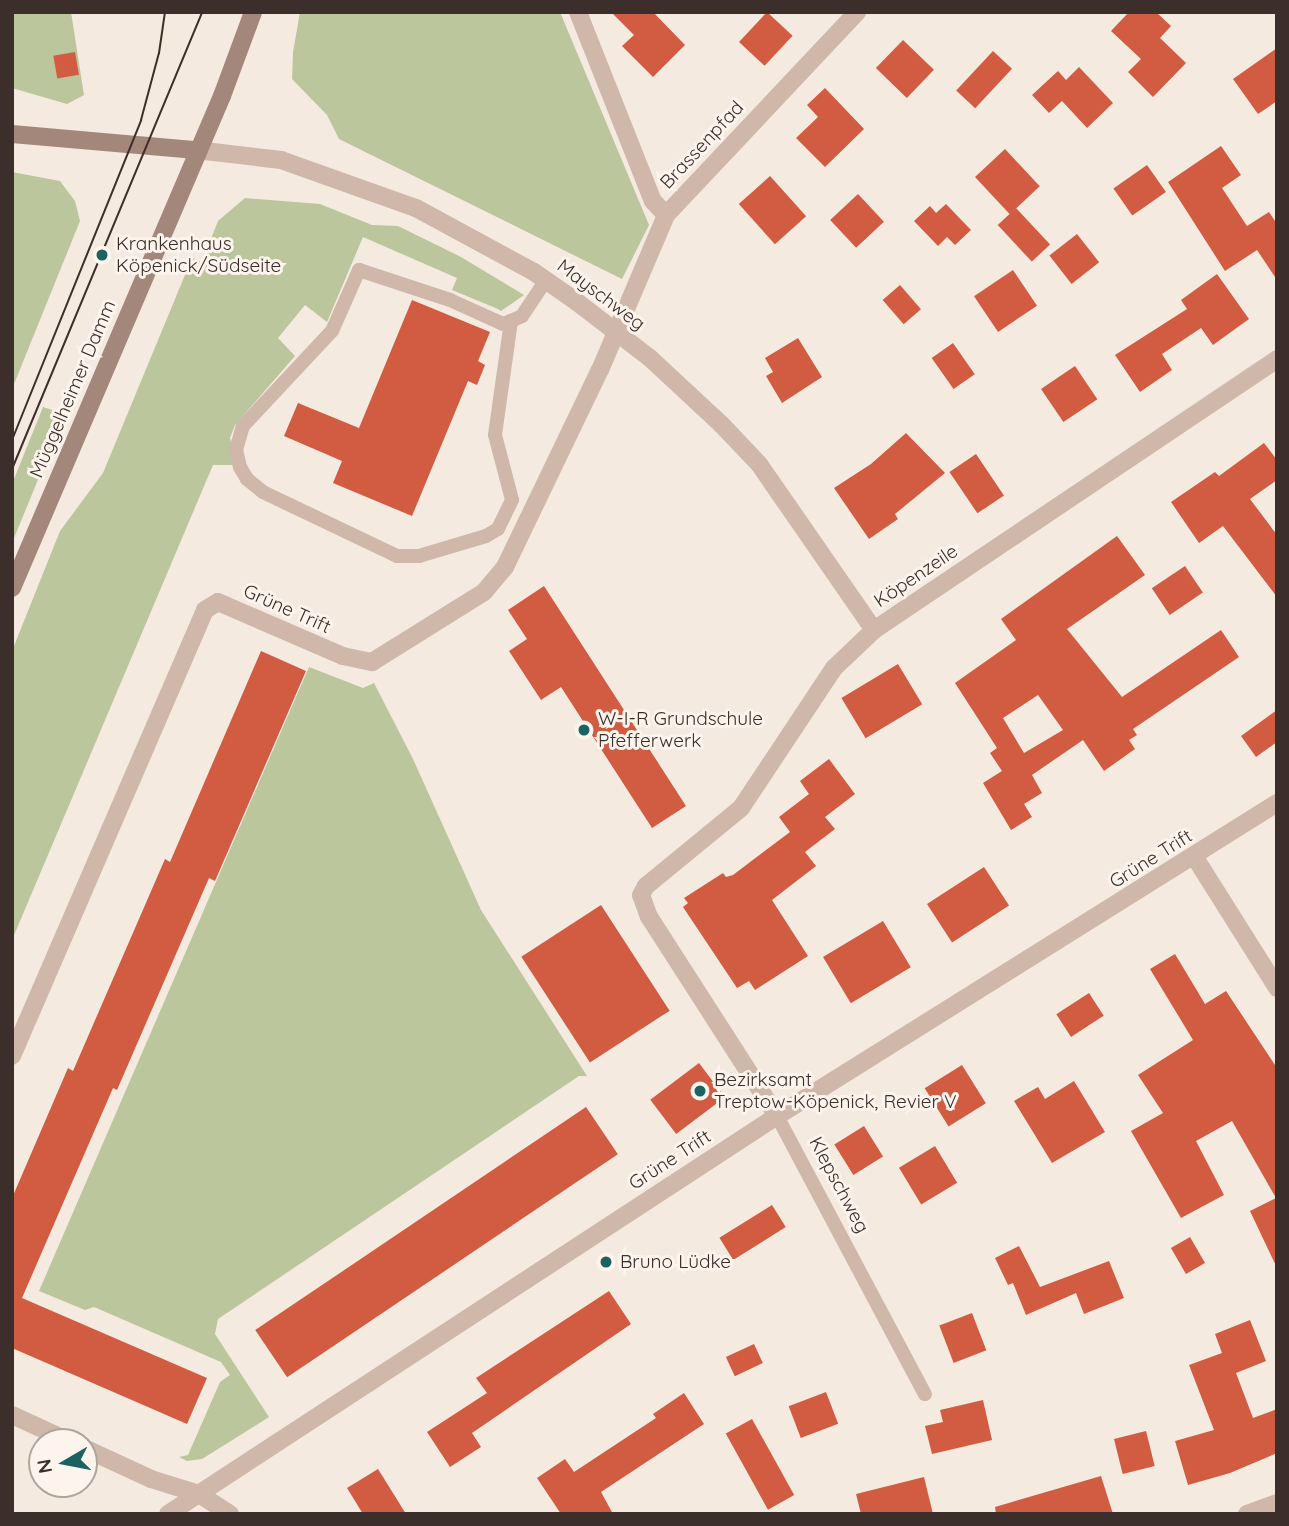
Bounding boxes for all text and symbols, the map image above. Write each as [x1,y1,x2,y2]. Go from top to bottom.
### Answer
street label: Brassenpfad [656,96,748,194]
place label: Krankenhaus Köpenick/Südseite [116,233,281,277]
marker: Krankenhaus Köpenick/Südseite [94,247,110,263]
street label: Mayschweg [553,255,649,335]
street label: Müggelheimer Damm [25,297,121,481]
street label: Köpenzeile [870,540,962,612]
street label: Grüne Trift [240,580,334,638]
place label: W-I-R Grundschule Pfefferwerk [598,708,763,752]
marker: W-I-R Grundschule Pfefferwerk [576,722,592,738]
street label: Grüne Trift [1105,825,1197,893]
place label: Bezirksamt Treptow-Köpenick, Revier V [714,1069,957,1113]
marker: Bezirksamt Treptow-Köpenick, Revier V [692,1083,708,1099]
street label: Grüne Trift [625,1125,715,1195]
street label: Klepschweg [804,1133,874,1237]
place label: Bruno Lüdke [620,1251,731,1273]
marker: Bruno Lüdke [598,1254,614,1270]
north arrow [28,1428,98,1498]
text: N [31,1457,57,1475]

